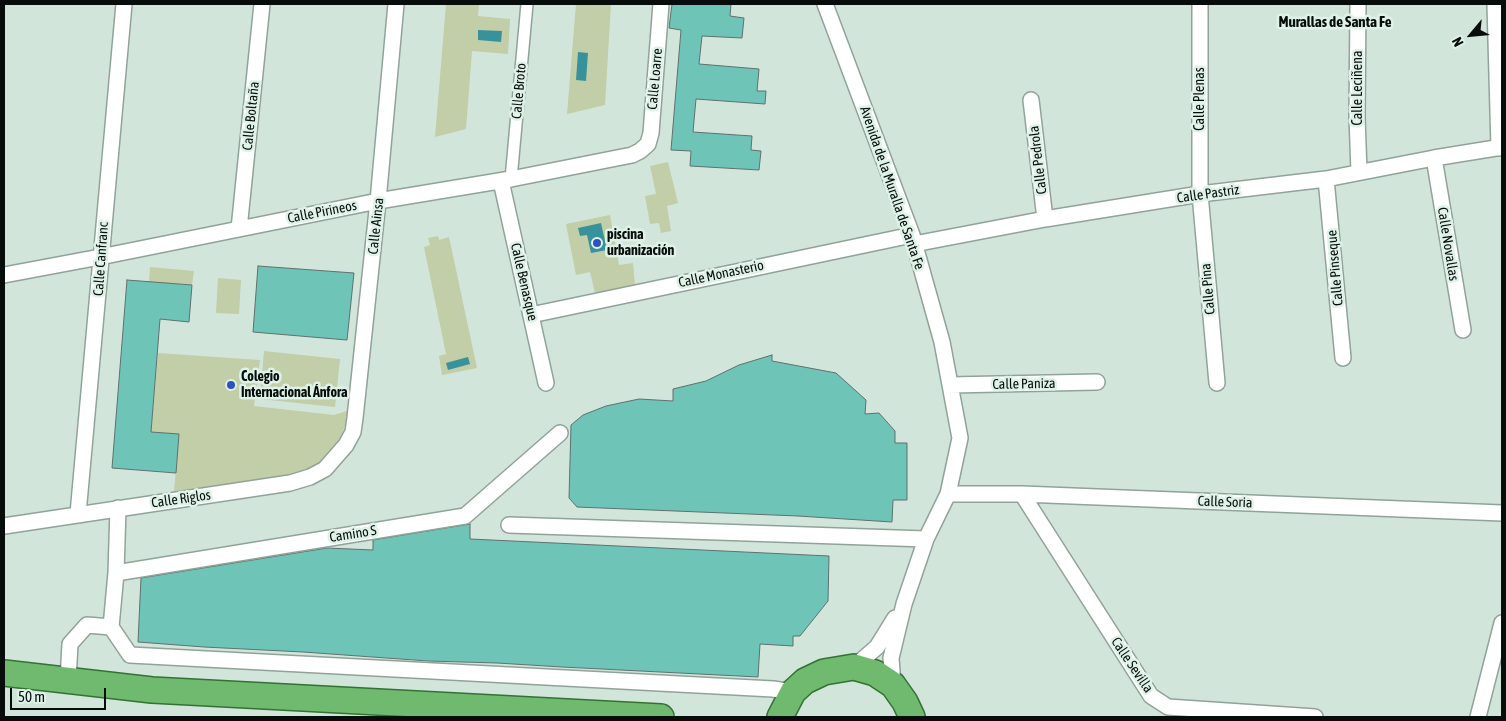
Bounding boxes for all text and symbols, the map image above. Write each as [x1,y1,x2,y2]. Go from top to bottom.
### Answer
north arrow [1446,10,1496,60]
district label: Murallas de Santa Fe [1278,13,1392,31]
text: N [1449,35,1467,49]
street label: Calle Loarre [644,48,666,110]
street label: Calle Leciñena [1350,51,1366,125]
street label: Calle Broto [508,62,530,120]
street label: Calle Plenas [1192,67,1208,131]
street label: Calle Boltaña [239,81,263,151]
street label: Avenida de la Muralla de Santa Fe [856,104,928,272]
street label: Calle Pedrola [1025,125,1051,195]
street label: Calle Pastriz [1176,181,1240,207]
street label: Calle Pirineos [286,197,358,227]
street label: Calle Ainsa [365,197,387,255]
street label: Calle Novallas [1434,206,1462,282]
street label: Calle Canfranc [90,221,112,297]
place label: piscina urbanización [607,227,674,260]
street label: Calle Pinseque [1323,229,1347,307]
marker: piscina urbanización [591,237,603,249]
street label: Calle Benasque [507,241,541,323]
street label: Calle Monasterio [677,257,765,291]
street label: Calle Pina [1197,263,1219,315]
place label: Colegio Internacional Ánfora [241,369,347,402]
street label: Calle Paniza [992,375,1056,393]
marker: Colegio Internacional Ánfora [225,379,237,391]
street label: Calle Riglos [150,487,212,511]
street label: Calle Soria [1197,493,1253,511]
street label: Camino S [328,522,378,546]
street label: Calle Sevilla [1107,634,1157,696]
scale bar [12,678,109,710]
text: 50 m [18,688,45,705]

